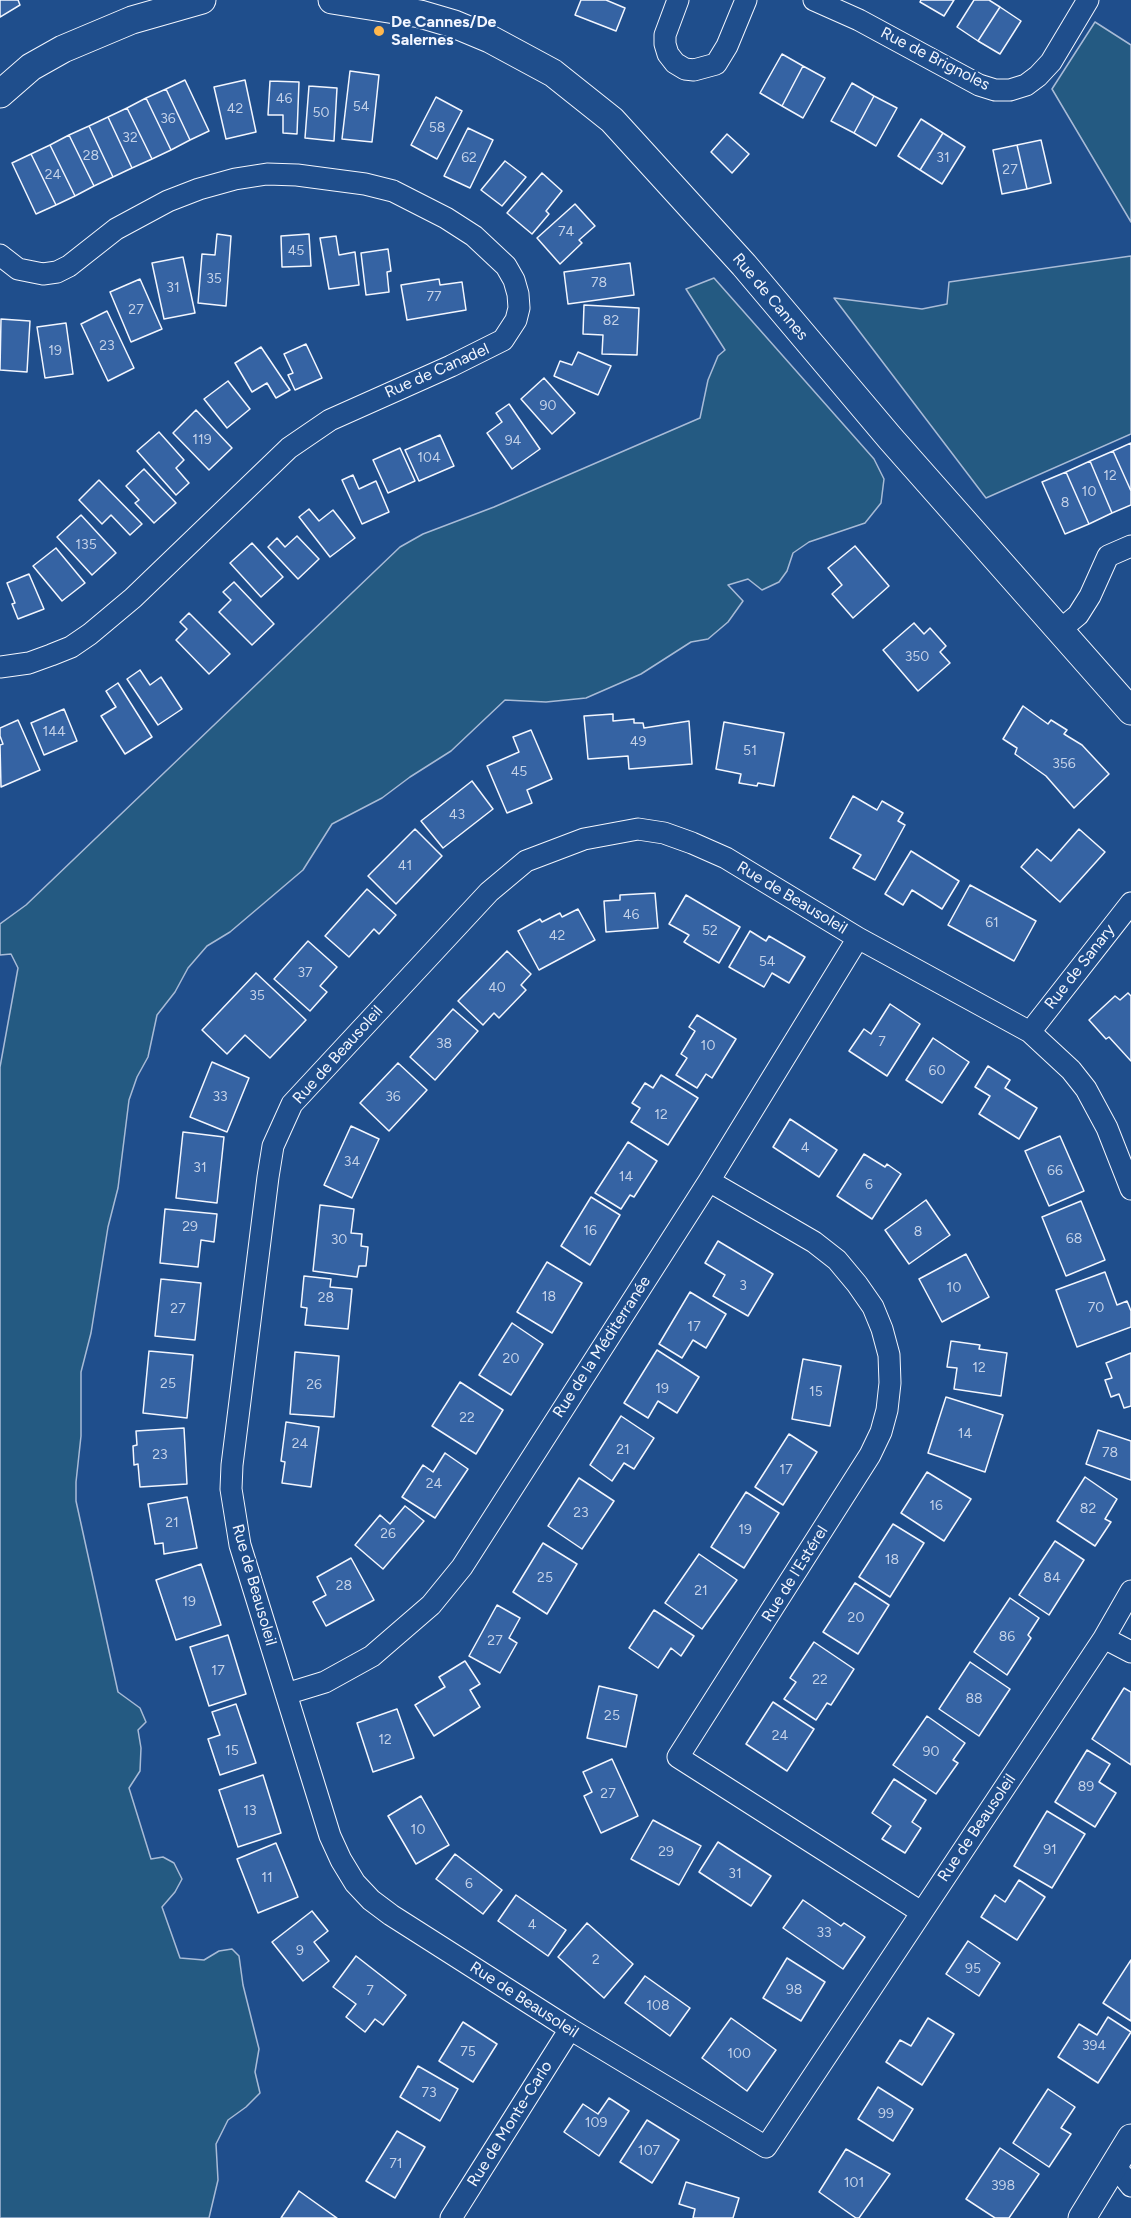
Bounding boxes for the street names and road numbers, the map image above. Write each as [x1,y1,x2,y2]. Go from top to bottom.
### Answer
street label: Rue de Brignoles [877,23,993,95]
street label: Rue de Cannes [728,250,812,344]
street label: Rue de Canadel [382,339,492,403]
street label: Rue de Beausoleil [733,857,851,939]
street label: Rue de Sanary [1041,921,1119,1013]
street label: Rue de Beausoleil [289,1002,387,1108]
street label: Rue de la Méditerranée [549,1273,655,1421]
street label: Rue de Beausoleil [227,1522,281,1648]
street label: Rue de l'Estérel [758,1522,832,1626]
street label: Rue de Beausoleil [934,1771,1020,1885]
street label: Rue de Beausoleil [466,1958,582,2042]
street label: Rue de Monte-Carlo [464,2058,556,2190]

